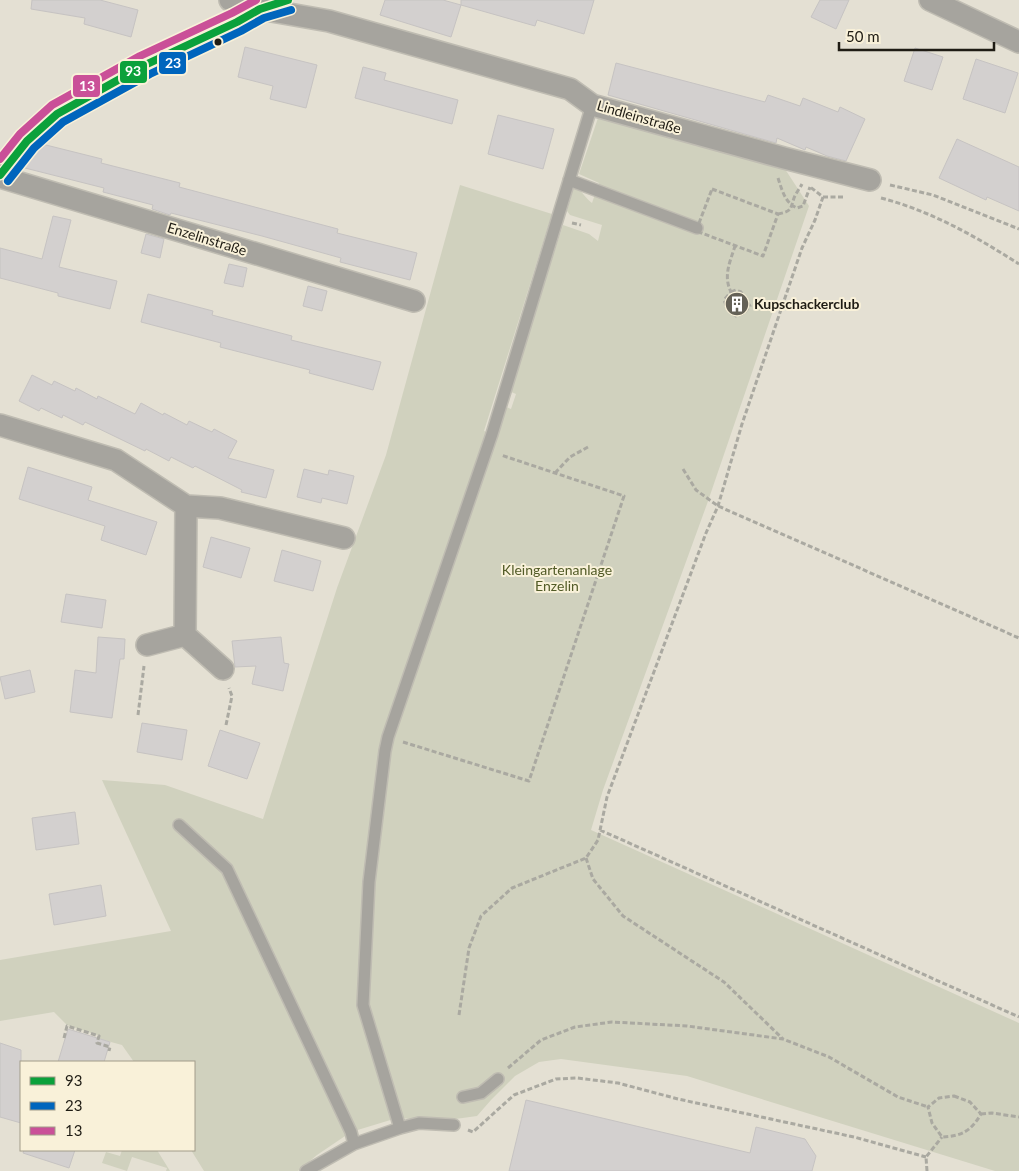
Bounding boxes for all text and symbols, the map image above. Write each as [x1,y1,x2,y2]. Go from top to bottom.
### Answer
scale bar [839,20,994,52]
text: 50 m [846,27,880,45]
unlabelled marker [213,37,223,47]
line badge: 23 [158,51,187,75]
text: 23 [165,54,181,71]
line badge: 93 [119,60,148,84]
text: 93 [125,62,141,79]
line badge: 13 [72,74,101,98]
text: 13 [79,77,95,94]
street label: Lindleinstraße [595,96,683,137]
street label: Enzelinstraße [165,218,249,259]
building icon: Kupschackerclub [724,291,750,317]
place label: Kupschackerclub [754,295,859,312]
park label: Kleingartenanlage Enzelin [502,561,612,594]
legend [20,1061,195,1151]
text: 93 [65,1071,82,1089]
text: 23 [65,1096,82,1114]
text: 13 [65,1121,82,1139]

